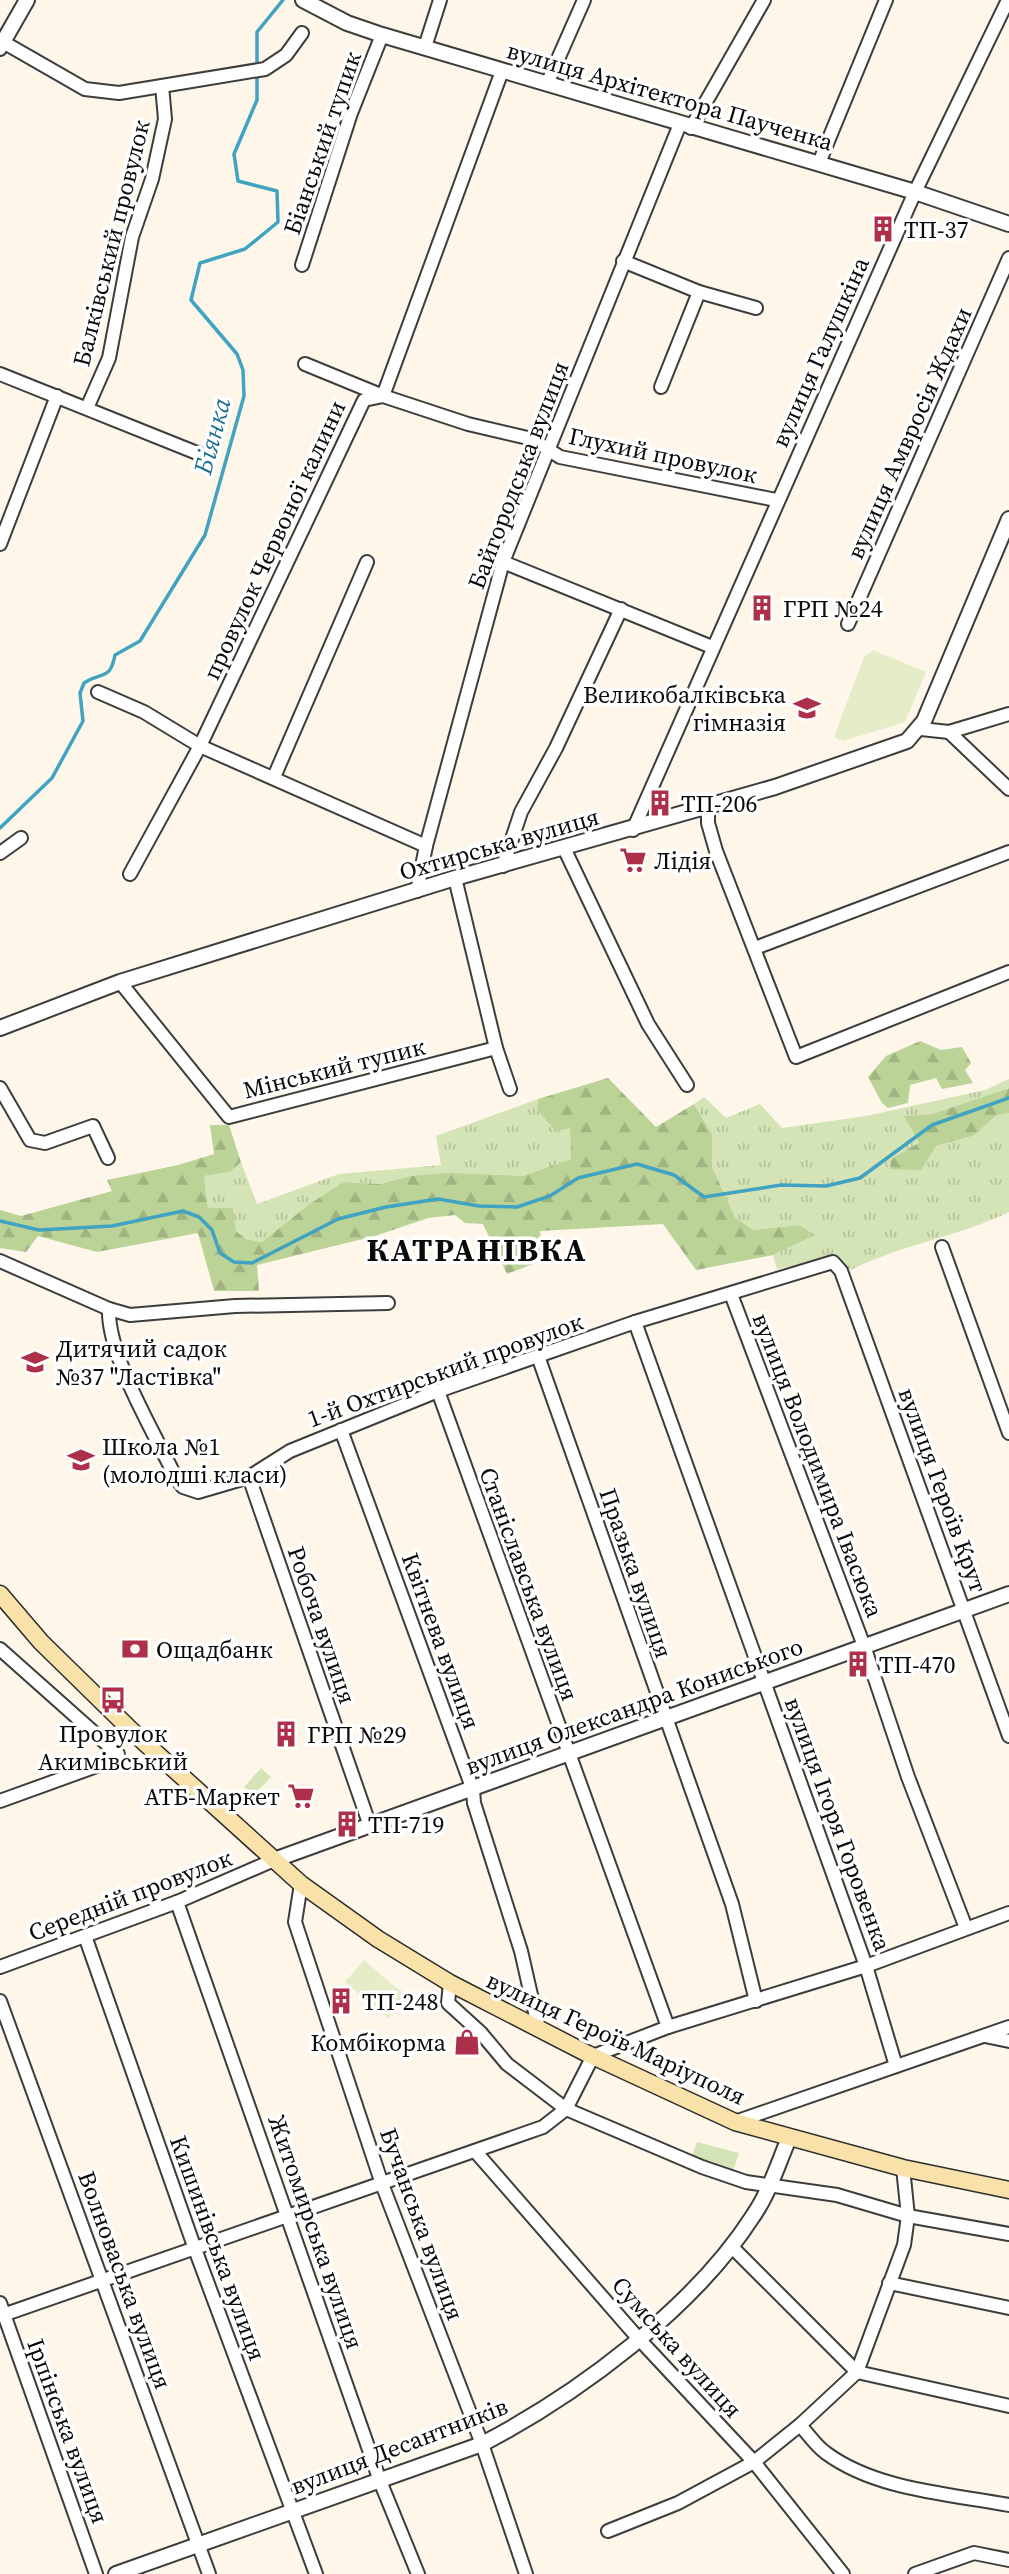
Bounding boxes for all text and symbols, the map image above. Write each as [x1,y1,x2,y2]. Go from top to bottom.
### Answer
street label: вулиця Архітектора Паученка [503,34,838,159]
street label: Біанський тупик [275,47,369,239]
street label: Балківський провулок [64,116,158,370]
place label: ТП-37 [904,213,969,246]
building icon: ТП-37 [868,214,898,244]
street label: вулиця Галушкіна [763,251,877,452]
street label: вулиця Амвросія Ждахи [838,302,980,564]
street label: Байгородська вулиця [459,356,577,594]
water label: Біянка [184,393,240,479]
street label: провулок Червоної калини [195,395,353,685]
street label: Глухий провулок [566,419,760,491]
place label: ГРП №24 [783,592,883,625]
building icon: ГРП №24 [747,593,777,623]
place label: Великобалківська гімназія [583,678,787,739]
school or university icon: Великобалківська гімназія [792,693,822,723]
place label: ТП-206 [681,787,758,820]
building icon: ТП-206 [645,788,675,818]
street label: Охтирська вулиця [395,800,603,888]
place label: Лідія [654,844,711,877]
supermarket icon: Лідія [618,845,648,875]
street label: Мінський тупик [240,1029,428,1107]
district label: КАТРАНІВКА [366,1228,588,1272]
street label: 1-й Охтирський провулок [303,1305,587,1435]
street label: вулиця Володимира Івасюка [745,1308,892,1623]
place label: Дитячий садок №37 "Ластівка" [56,1332,227,1393]
school or university icon: Дитячий садок №37 "Ластівка" [20,1347,50,1377]
street label: вулиця Героїв Крут [891,1383,996,1597]
place label: Школа №1 (молодші класи) [102,1430,287,1491]
school or university icon: Школа №1 (молодші класи) [66,1445,96,1475]
street label: Станіславська вулиця [471,1463,587,1705]
street label: Празька вулиця [591,1484,681,1662]
street label: Робоча вулиця [280,1542,364,1708]
street label: Квітнева вулиця [394,1548,488,1734]
street label: вулиця Олександра Кониського [461,1629,807,1783]
place label: Ощадбанк [156,1633,273,1666]
bank icon: Ощадбанк [120,1634,150,1664]
place label: ТП-470 [879,1648,956,1681]
building icon: ТП-470 [843,1649,873,1679]
bus stop icon: Провулок Акимівський [98,1685,128,1715]
street label: вулиця Ігоря Горовенка [777,1692,900,1956]
place label: Провулок Акимівський [38,1717,188,1778]
place label: ГРП №29 [307,1718,407,1751]
building icon: ГРП №29 [271,1719,301,1749]
place label: АТБ-Маркет [144,1780,280,1813]
supermarket icon: АТБ-Маркет [286,1781,316,1811]
place label: ТП-719 [368,1808,445,1841]
building icon: ТП-719 [332,1809,362,1839]
street label: Середній провулок [24,1841,236,1949]
street label: вулиця Героїв Маріуполя [481,1963,751,2113]
place label: ТП-248 [362,1985,439,2018]
building icon: ТП-248 [326,1986,356,2016]
place label: Комбікорма [310,2026,447,2059]
shop icon: Комбікорма [452,2027,482,2057]
street label: Житомирська вулиця [260,2111,372,2353]
street label: Бучанська вулиця [372,2123,472,2325]
street label: Кишинівська вулиця [162,2131,274,2365]
street label: Волноваська вулиця [70,2167,180,2393]
street label: Сумська вулиця [604,2269,750,2425]
street label: Ірпінська вулиця [19,2334,117,2528]
street label: вулиця Десантників [286,2389,512,2503]

